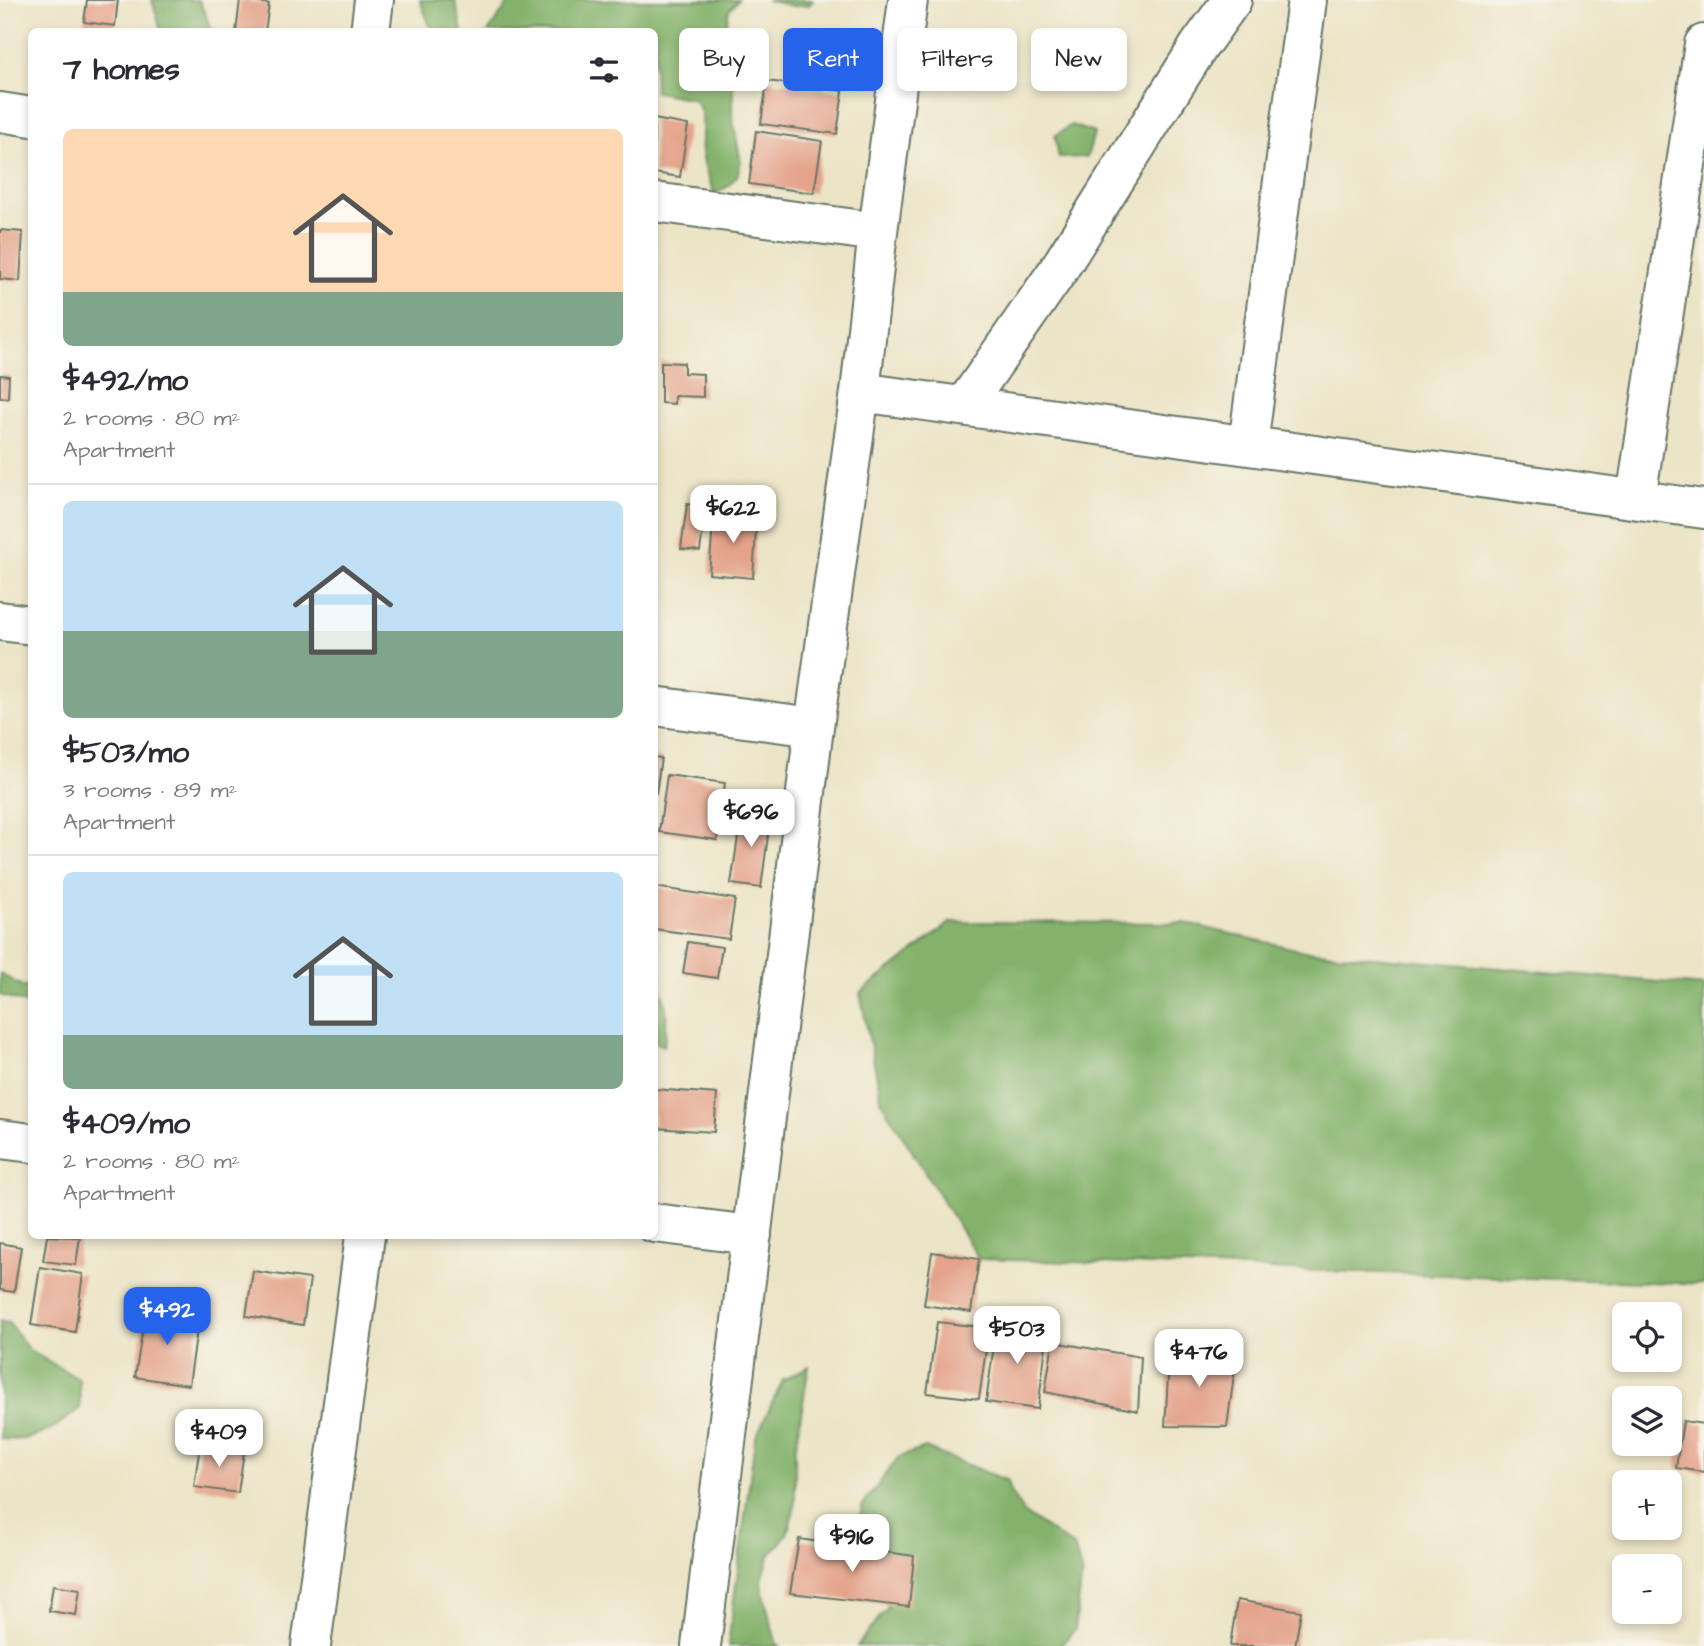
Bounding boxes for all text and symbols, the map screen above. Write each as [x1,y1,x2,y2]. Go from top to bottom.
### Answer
chip: Buy [679,28,769,91]
chip: Rent [783,28,883,91]
chip: Filters [897,28,1017,91]
chip: New [1031,28,1127,91]
text: 7 homes [63,49,180,91]
icon: filters [585,51,623,89]
icon: home [280,175,406,301]
text: $492/mo [63,360,188,402]
text: 2 rooms · 80 m² [63,402,240,434]
text: Apartment [63,434,175,466]
pin: $622 [692,486,774,545]
text: $622 [706,492,760,524]
icon: home [280,547,406,673]
text: $503/mo [63,732,189,774]
text: 3 rooms · 89 m² [63,774,237,806]
pin: $696 [710,790,792,849]
text: $696 [724,796,778,828]
text: Apartment [63,806,175,838]
icon: home [280,918,406,1044]
text: $409/mo [63,1103,190,1145]
text: 2 rooms · 80 m² [63,1145,240,1177]
text: Apartment [63,1177,175,1209]
pin: $492 [126,1288,208,1347]
text: $492 [140,1294,194,1326]
map controls [1612,1302,1682,1624]
button: locate [1612,1302,1682,1372]
pin: $503 [976,1306,1058,1366]
text: $503 [989,1313,1045,1345]
pin: $476 [1158,1330,1240,1389]
text: $476 [1170,1336,1228,1368]
button: layers [1612,1386,1682,1456]
pin: $409 [178,1410,260,1469]
text: $409 [191,1416,247,1448]
button: + [1612,1470,1682,1540]
pin: $916 [811,1514,893,1574]
text: $916 [830,1521,874,1553]
button: − [1612,1554,1682,1624]

